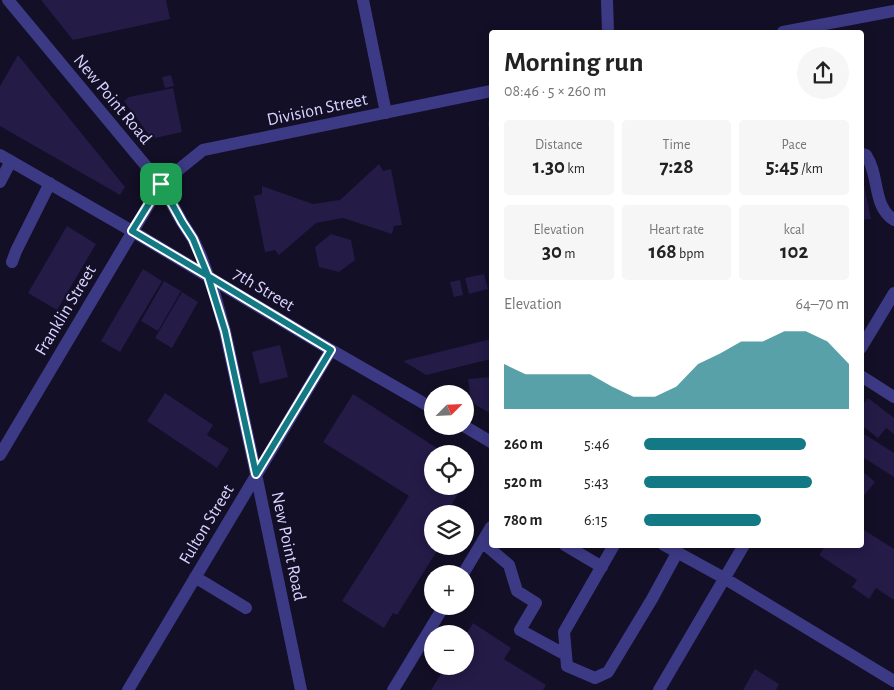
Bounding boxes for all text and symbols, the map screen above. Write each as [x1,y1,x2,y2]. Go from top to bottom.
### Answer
button: share [797,47,849,99]
text: Morning run [504,49,644,77]
street label: New Point Road [70,51,155,148]
text: 08:46 · 5 × 260 m [504,83,606,99]
street label: Division Street [265,90,369,129]
text: Distance [535,138,583,152]
text: Time [663,138,690,152]
text: Pace [782,138,807,152]
text: 1.30 [533,156,565,177]
text: 7:28 [659,156,694,177]
text: 5:45 [765,156,799,177]
text: km [565,162,585,176]
text: /km [799,162,823,176]
pin [140,163,182,205]
icon: arrive [147,170,175,198]
text: Elevation [534,223,584,237]
text: Heart rate [649,223,704,237]
text: kcal [783,223,805,237]
text: 30 [542,241,562,262]
text: 168 [649,241,677,262]
text: 102 [780,241,808,262]
text: m [562,247,576,261]
text: bpm [677,247,704,261]
street label: Franklin Street [32,262,100,359]
street label: 7th Street [230,265,297,315]
text: Elevation [504,296,562,312]
text: 64–70 m [796,296,849,312]
north arrow [424,385,474,435]
map controls [424,385,474,675]
text: 260 m [504,436,543,452]
text: 5:46 [584,436,610,452]
button: locate [424,445,474,495]
text: 520 m [504,474,542,490]
text: 5:43 [584,474,609,490]
street label: Fulton Street [176,481,238,567]
street label: New Point Road [268,490,308,602]
button: layers [424,505,474,555]
text: 780 m [504,512,542,528]
text: 6:15 [584,512,607,528]
button: + [424,565,474,615]
button: − [424,625,474,675]

